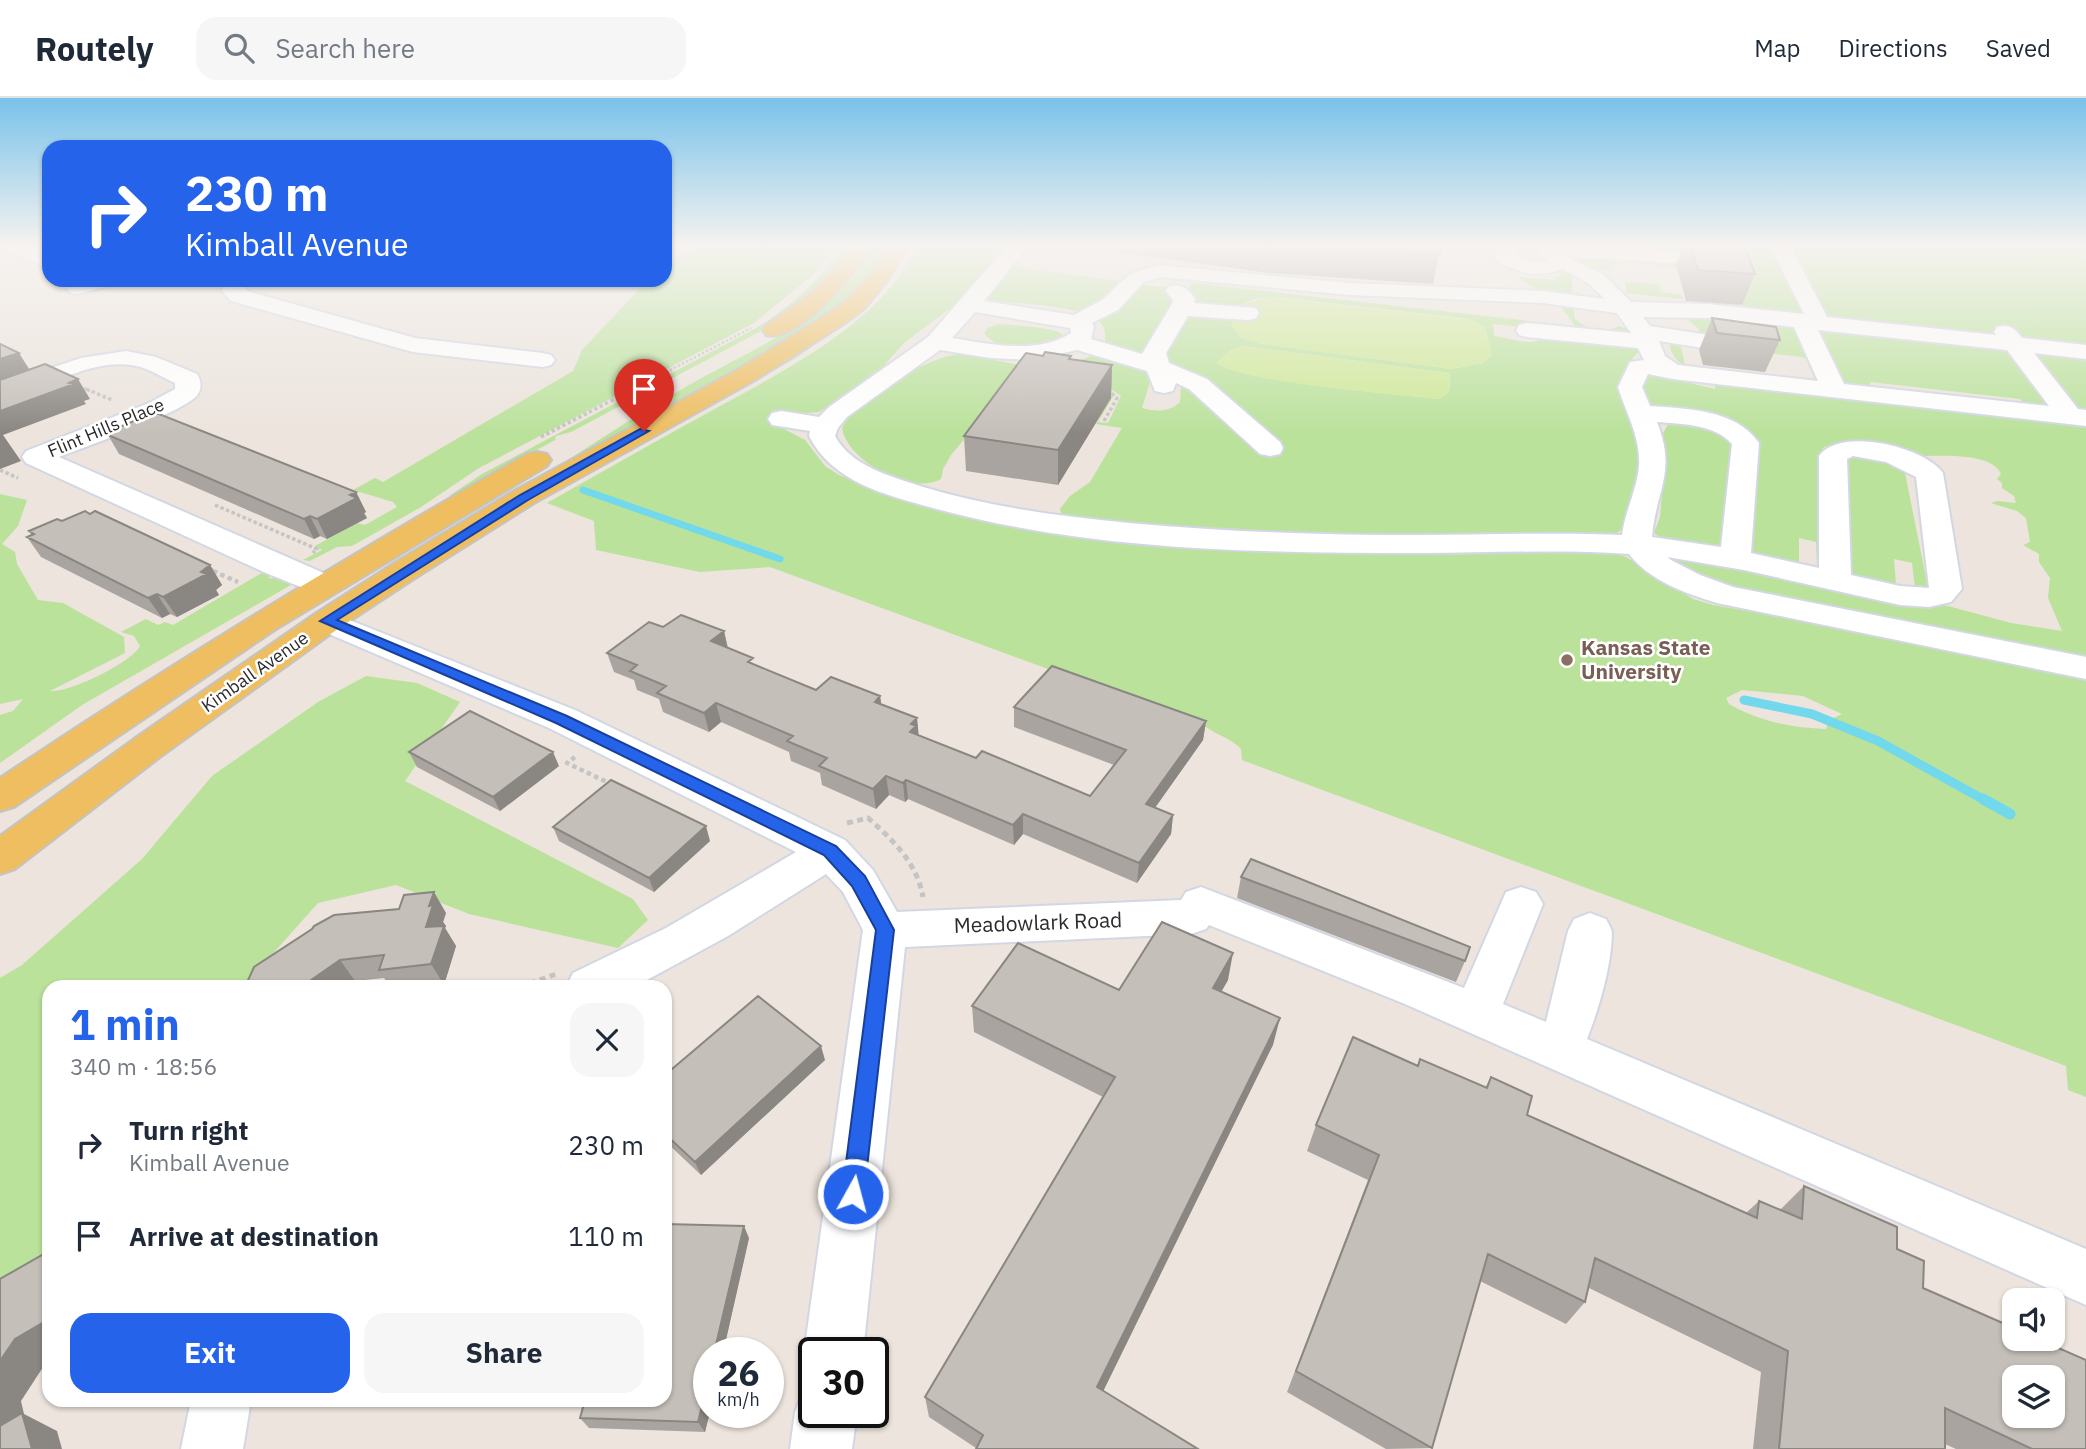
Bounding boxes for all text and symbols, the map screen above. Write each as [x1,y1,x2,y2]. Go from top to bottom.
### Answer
search box [196,17,686,80]
text: Routely [35,27,154,70]
icon: search [220,29,258,67]
text: Search here [276,31,415,65]
text: Map [1754,32,1800,64]
text: Directions [1838,32,1948,64]
text: Saved [1986,32,2051,64]
text: 230 m [185,161,329,224]
icon: right [70,168,161,259]
text: Kimball Avenue [185,223,409,265]
pin [614,359,674,431]
icon: arrive [625,370,663,408]
street label: Flint Hills Place [44,393,168,462]
street label: Kimball Avenue [197,626,313,717]
place label: Kansas State University [1581,633,1711,685]
marker: Kansas State University [1559,652,1575,668]
street label: Meadowlark Road [953,905,1123,939]
text: 1 min [70,997,180,1052]
button: close [570,1003,644,1077]
text: 340 m · 18:56 [70,1051,217,1081]
text: Turn right [129,1113,248,1147]
icon: right [70,1126,108,1164]
text: 230 m [568,1128,644,1162]
text: Kimball Avenue [129,1147,290,1177]
position arrow [816,1157,890,1231]
icon: arrive [70,1217,108,1255]
text: Arrive at destination [129,1219,379,1253]
text: 110 m [568,1219,644,1253]
map controls [2002,1288,2065,1428]
button: sound [2002,1288,2065,1351]
button: Exit [70,1313,350,1393]
button: Share [364,1313,644,1393]
speed limit sign: 30 [798,1337,889,1428]
text: 26 [717,1350,760,1396]
button: layers [2002,1365,2065,1428]
text: km/h [717,1388,760,1411]

